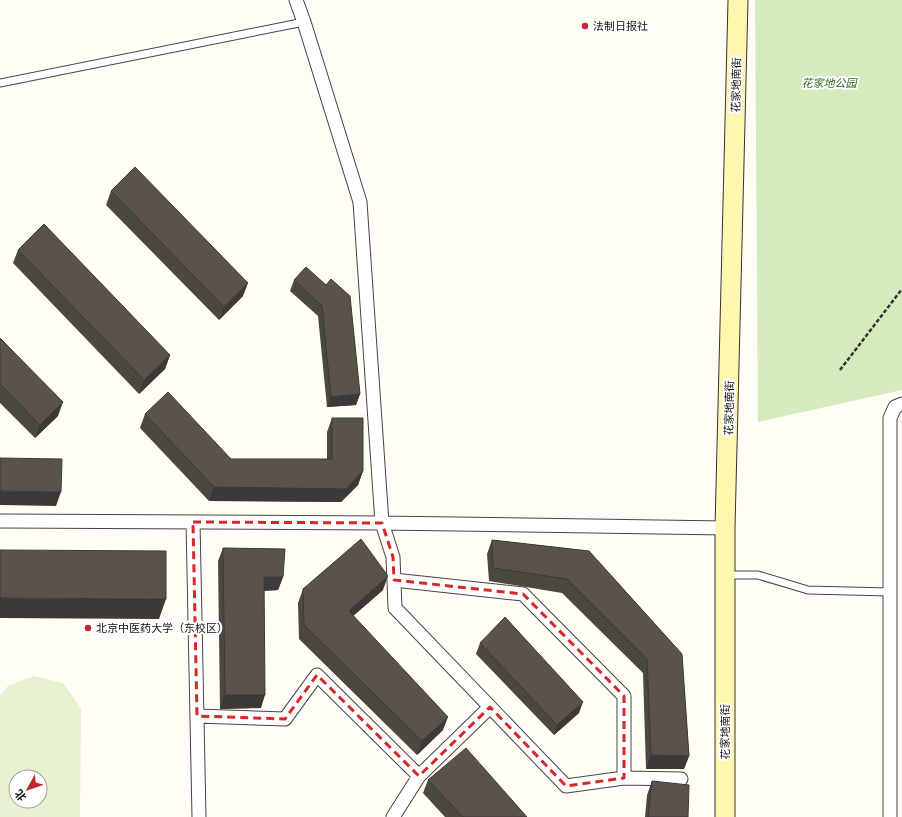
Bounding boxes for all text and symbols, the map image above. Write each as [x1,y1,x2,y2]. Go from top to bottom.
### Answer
place label: 法制日报社 [593,19,648,33]
marker: 法制日报社 [580,21,590,31]
street label: 花家地南街 [729,57,743,113]
park label: 花家地公园 [802,76,858,90]
street label: 花家地南街 [722,380,736,436]
place label: 北京中医药大学（东校区） [96,621,228,635]
marker: 北京中医药大学（东校区） [83,623,93,633]
street label: 花家地南街 [718,705,732,760]
north arrow [8,769,48,809]
text: 北 [11,787,29,804]

